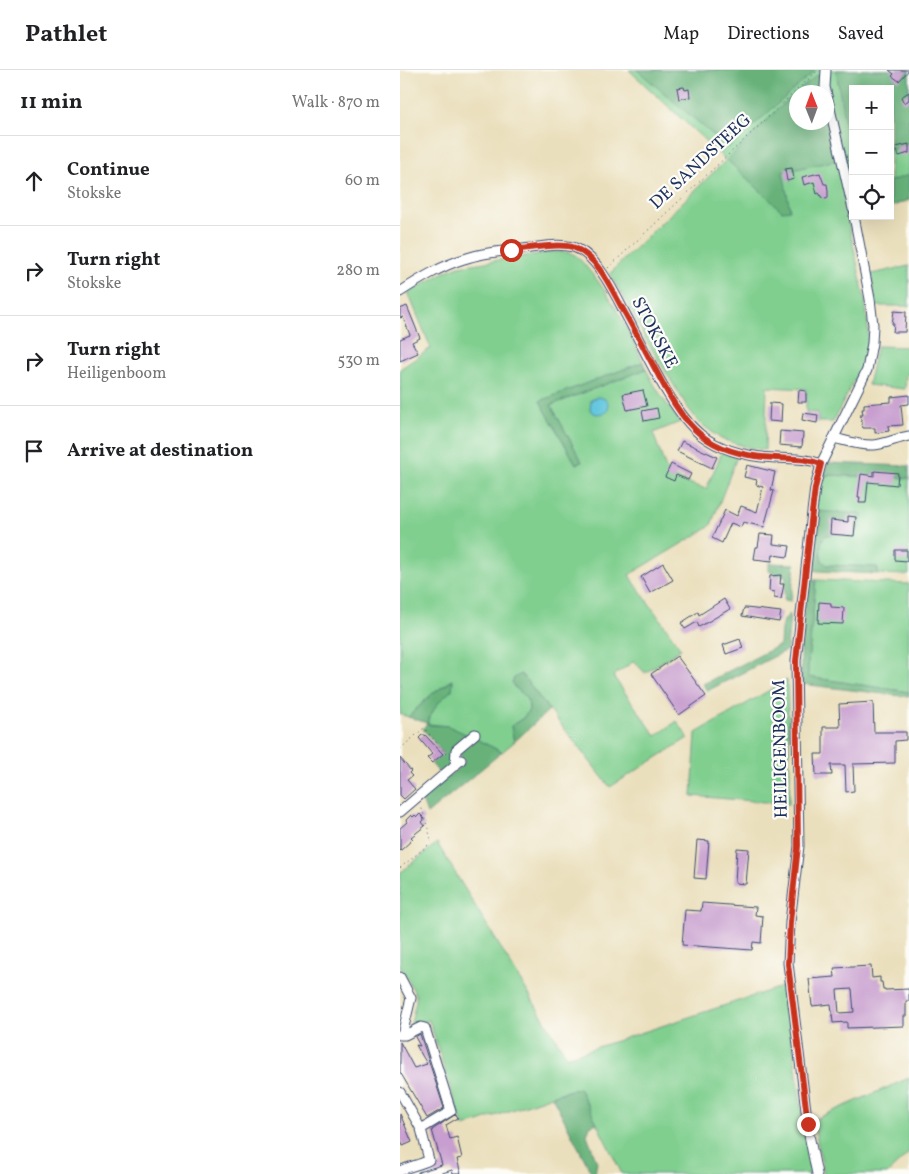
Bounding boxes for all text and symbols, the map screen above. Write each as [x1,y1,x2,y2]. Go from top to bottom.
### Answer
text: Pathlet [25,18,107,52]
text: Map [663,22,699,47]
text: Directions [727,22,810,47]
text: Saved [838,22,884,47]
north arrow [789,85,834,130]
map controls [849,85,894,220]
button: + [849,85,894,130]
text: 11 min [20,88,83,117]
text: Walk · 870 m [292,92,380,114]
street label: DE SANDSTEEG [645,108,757,216]
button: − [849,130,894,175]
text: Continue [67,157,150,183]
icon: ahead [20,167,48,195]
text: 60 m [345,170,380,192]
button: locate [849,175,894,220]
text: Stokske [67,183,121,205]
route start [500,239,523,262]
text: Turn right [67,247,160,273]
icon: right [20,257,48,285]
text: 280 m [336,260,380,282]
text: Stokske [67,273,121,295]
street label: STOKSKE [625,293,683,373]
text: Turn right [67,337,160,363]
icon: right [20,347,48,375]
text: 530 m [337,350,380,372]
text: Heiligenboom [67,363,166,385]
icon: arrive [20,437,48,465]
text: Arrive at destination [67,438,253,464]
street label: HEILIGENBOOM [767,679,795,819]
route end [797,1113,820,1136]

